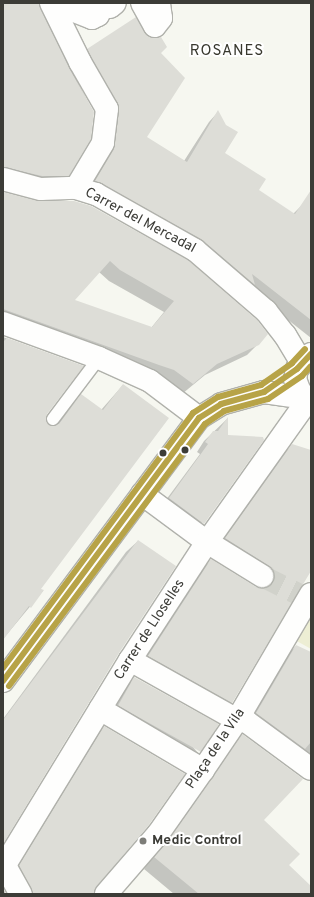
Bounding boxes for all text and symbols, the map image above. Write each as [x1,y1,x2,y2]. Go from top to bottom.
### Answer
district label: ROSANES [190,43,264,61]
street label: Carrer del Mercadal [82,185,198,257]
unlabelled marker [180,445,190,455]
unlabelled marker [158,448,168,458]
street label: Carrer de Lloselles [111,577,189,683]
street label: Plaça de la Vila [183,705,249,793]
place label: Medic Control [152,833,242,849]
marker: Medic Control [137,835,149,847]

